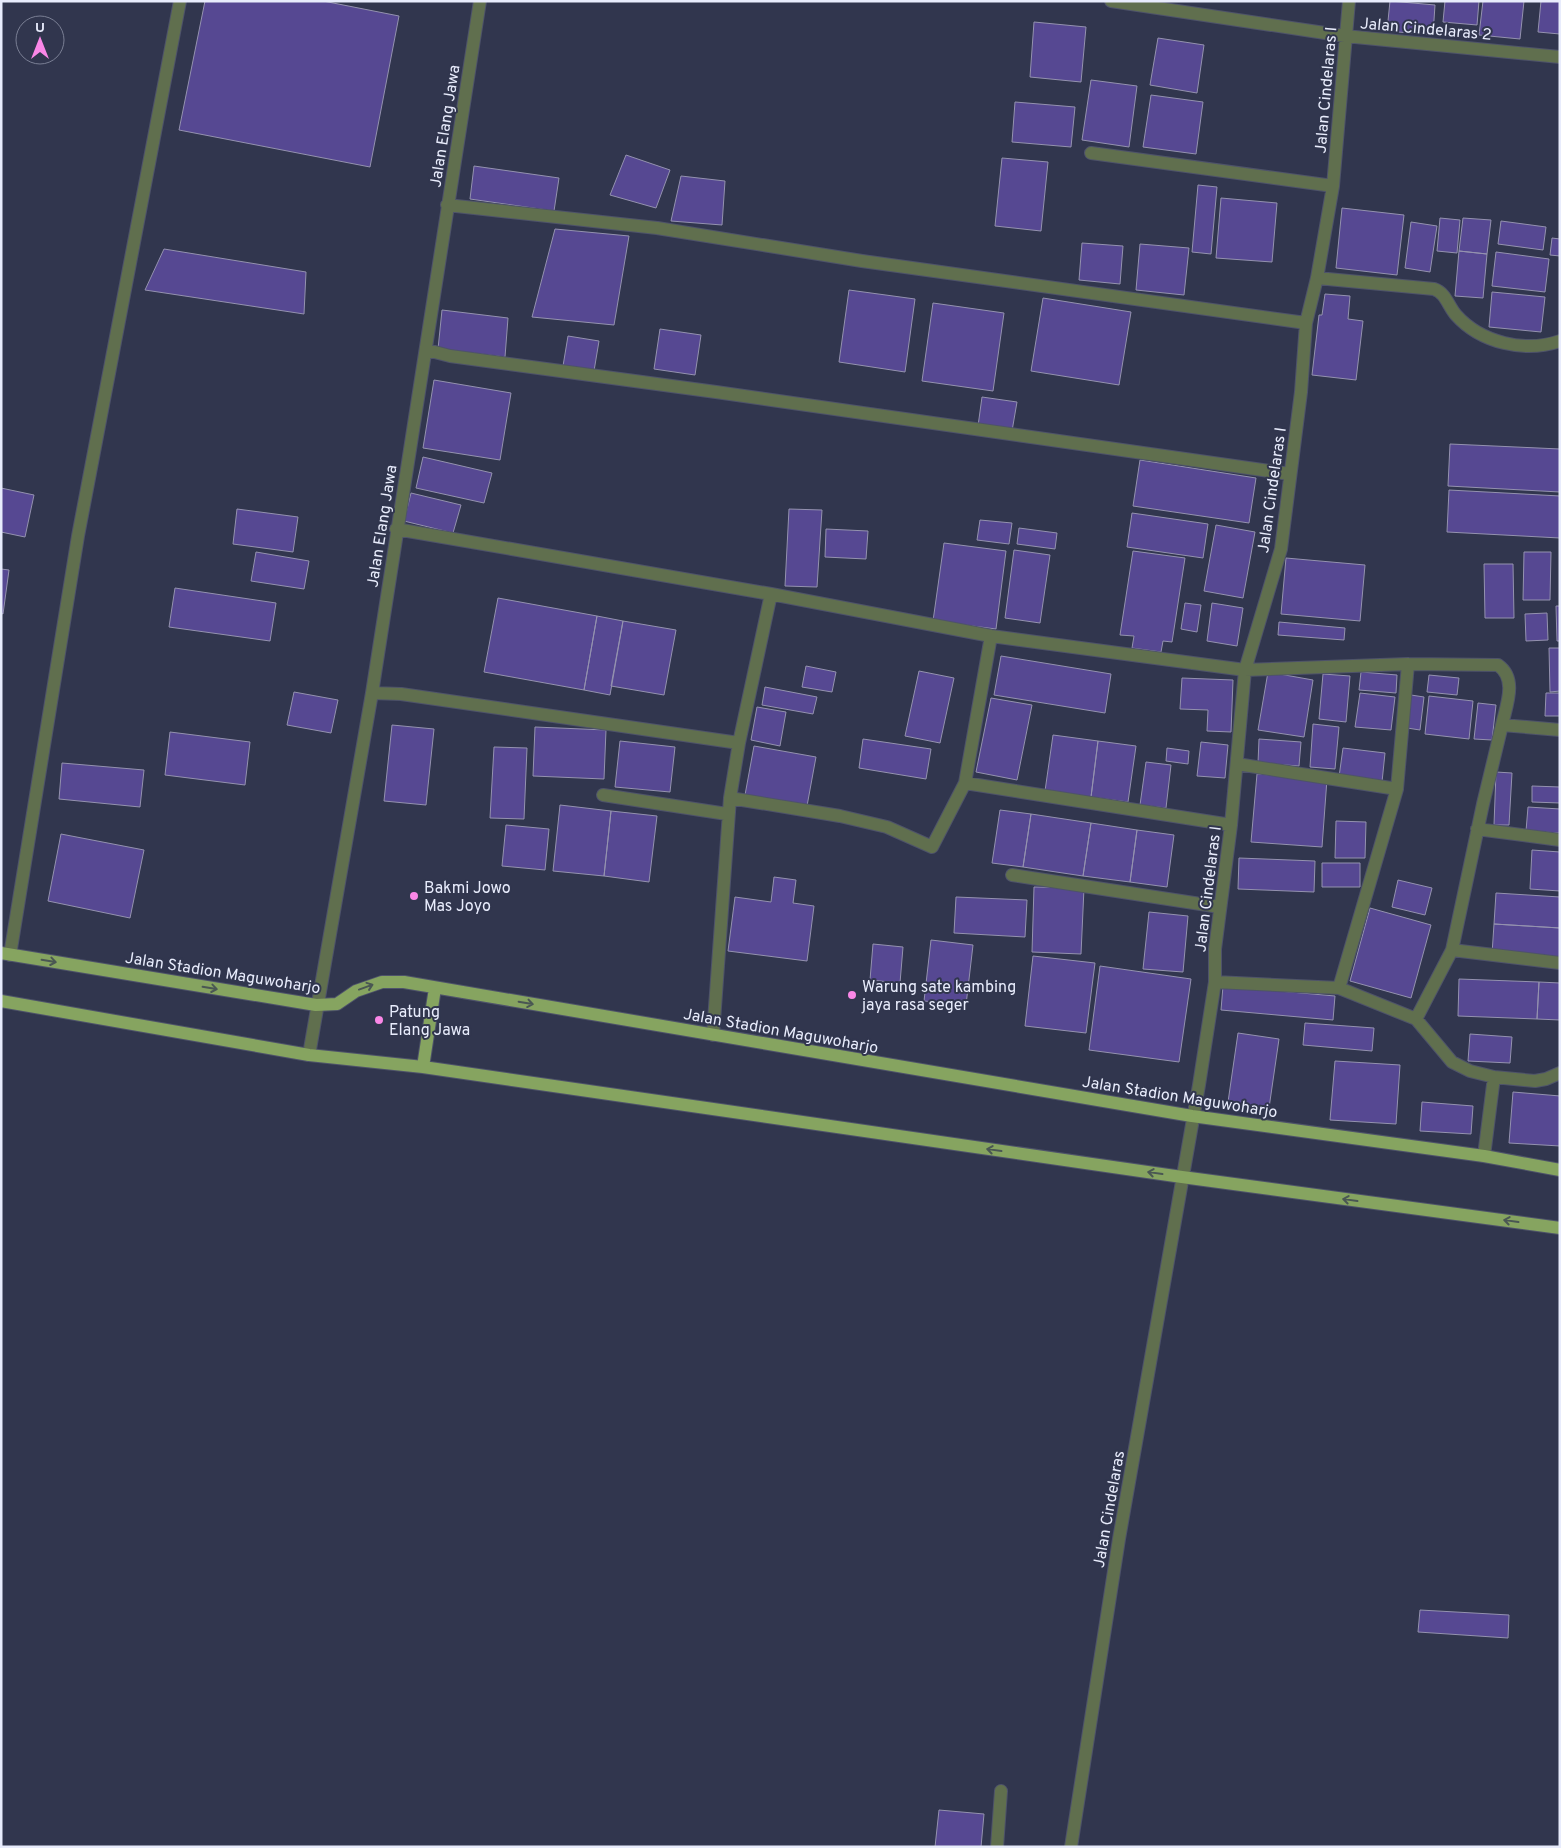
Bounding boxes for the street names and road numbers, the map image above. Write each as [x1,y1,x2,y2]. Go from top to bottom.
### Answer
street label: Jalan Cindelaras 2 [1359,14,1493,46]
street label: Jalan Cindelaras I [1311,26,1342,154]
street label: Jalan Elang Jawa [426,64,466,189]
street label: Jalan Cindelaras I [1254,426,1292,555]
street label: Jalan Elang Jawa [363,464,403,589]
street label: Jalan Cindelaras I [1191,825,1227,953]
street label: Jalan Stadion Maguwoharjo [124,949,322,999]
street label: Jalan Stadion Maguwoharjo [682,1005,880,1059]
street label: Jalan Stadion Maguwoharjo [1081,1073,1279,1123]
street label: Jalan Cindelaras [1090,1449,1130,1570]

